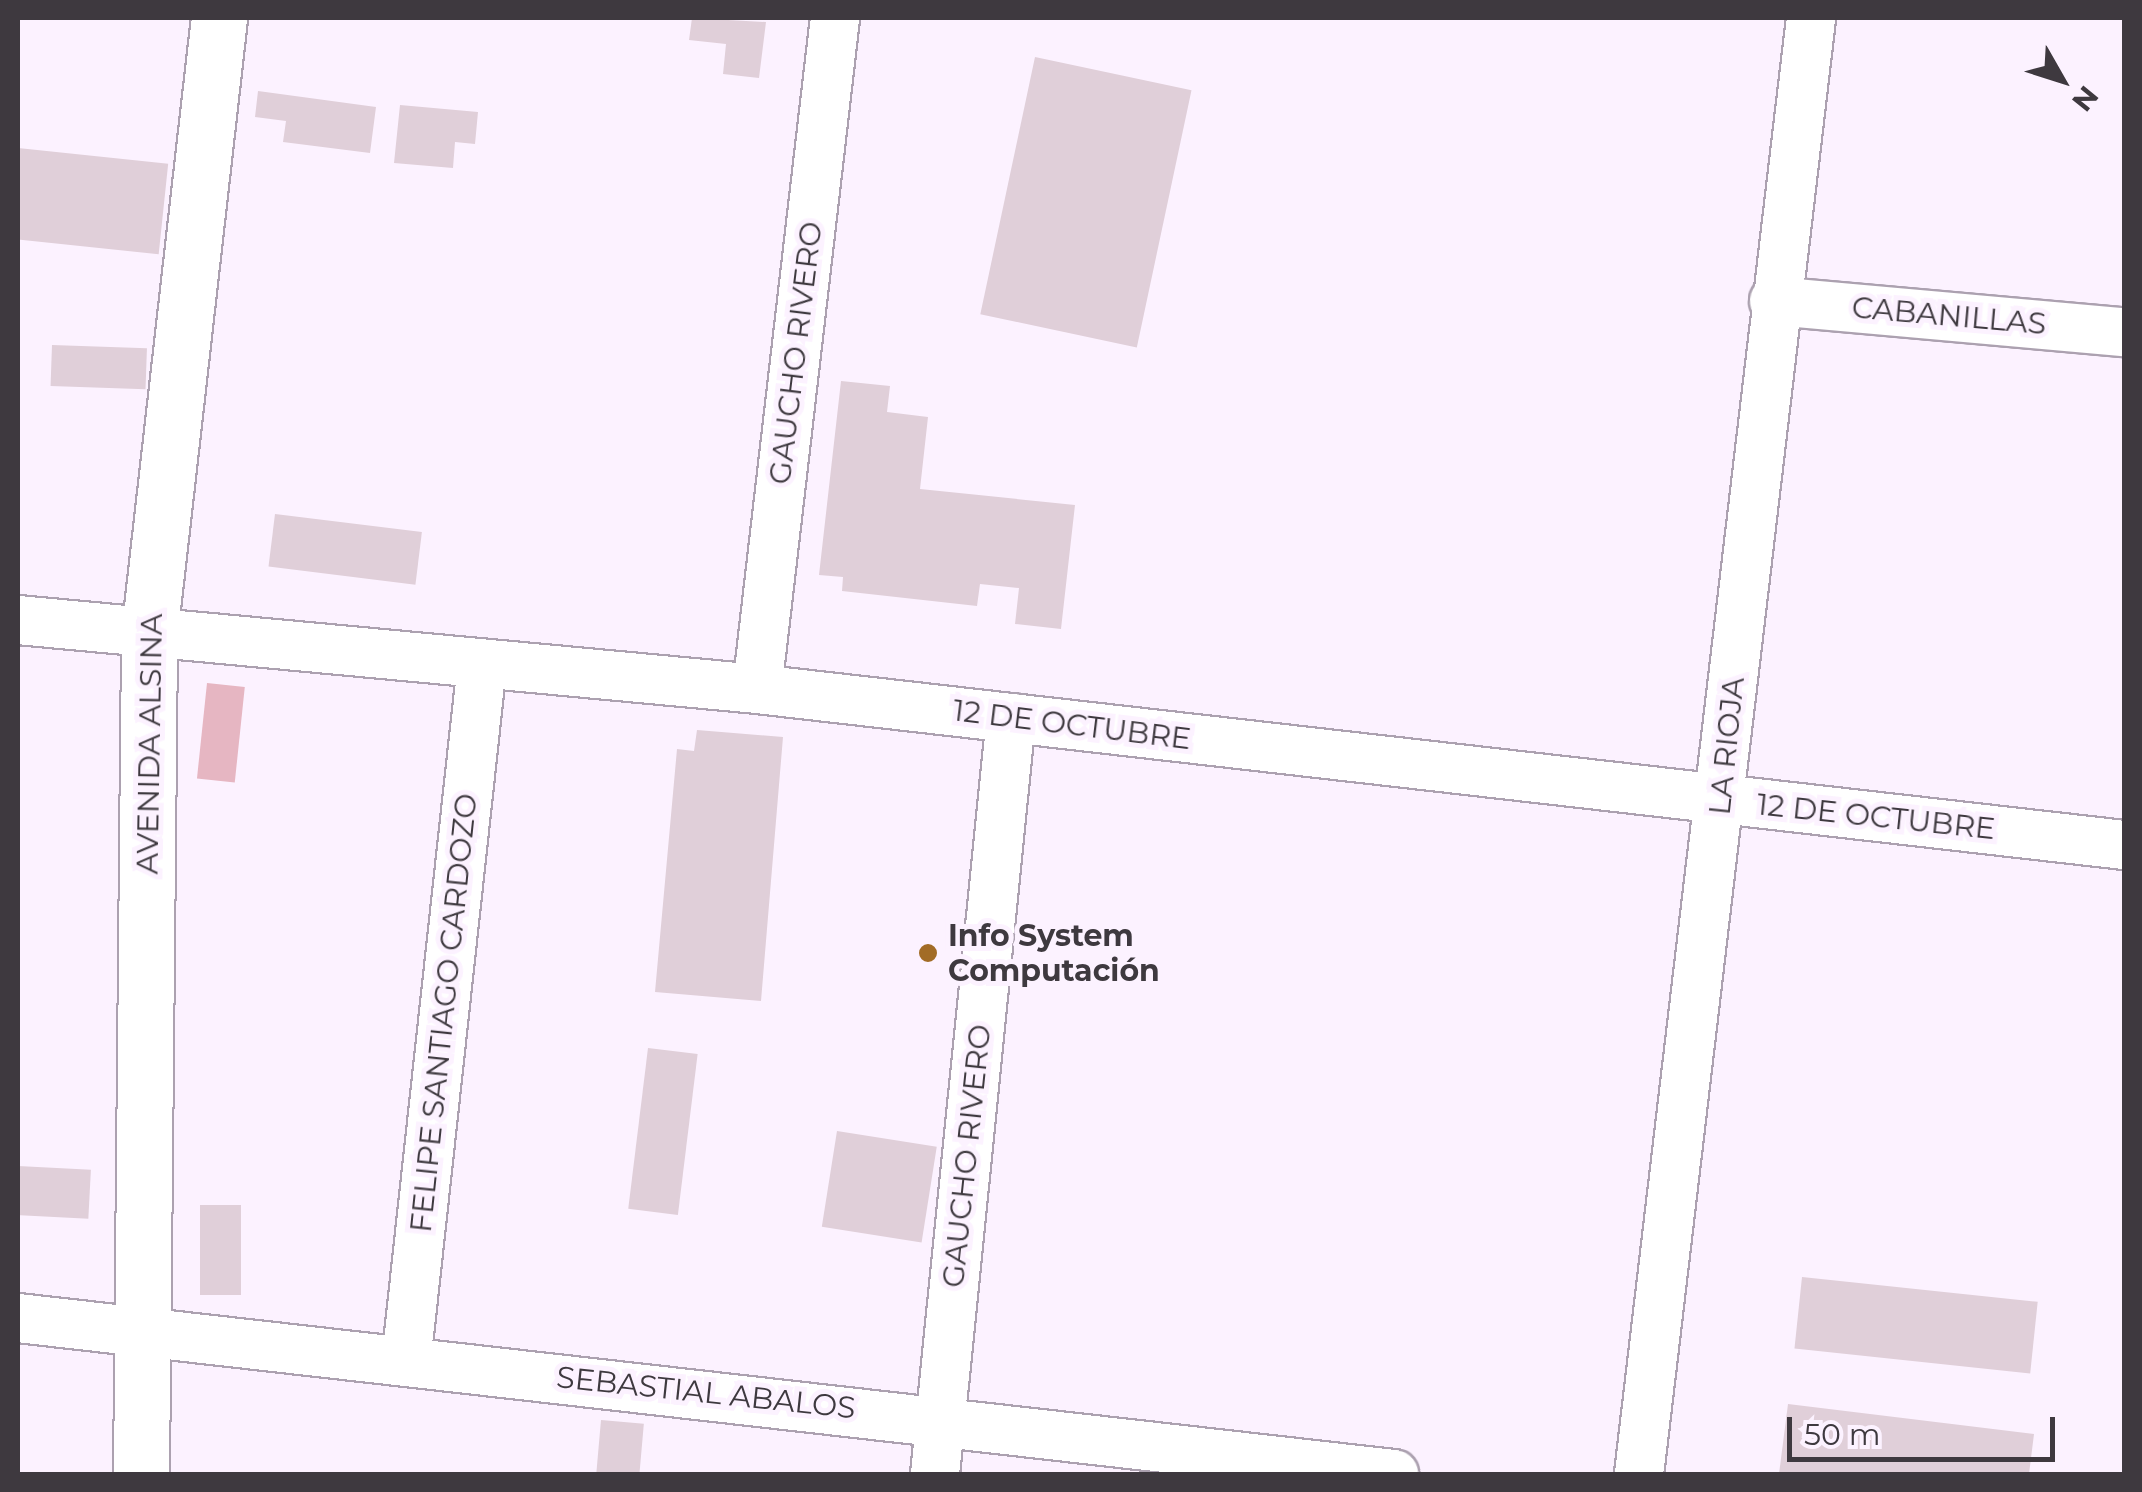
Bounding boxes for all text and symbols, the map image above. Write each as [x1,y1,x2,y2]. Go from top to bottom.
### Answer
north arrow [2012,30,2112,130]
text: N [2065,79,2106,118]
street label: GAUCHO RIVERO [762,220,830,486]
street label: CABANILLAS [1850,290,2048,342]
street label: AVENIDA ALSINA [130,613,170,875]
street label: LA RIOJA [1702,675,1752,817]
street label: 12 DE OCTUBRE [951,693,1193,757]
street label: 12 DE OCTUBRE [1755,787,1997,847]
street label: FELIPE SANTIAGO CARDOZO [403,792,485,1234]
place label: Info System Computación [948,918,1160,988]
marker: Info System Computación [917,942,939,964]
street label: GAUCHO RIVERO [935,1023,999,1289]
street label: SEBASTIAL ABALOS [555,1359,857,1427]
scale bar [1792,1397,2060,1459]
text: 50 m [1804,1416,1881,1453]

